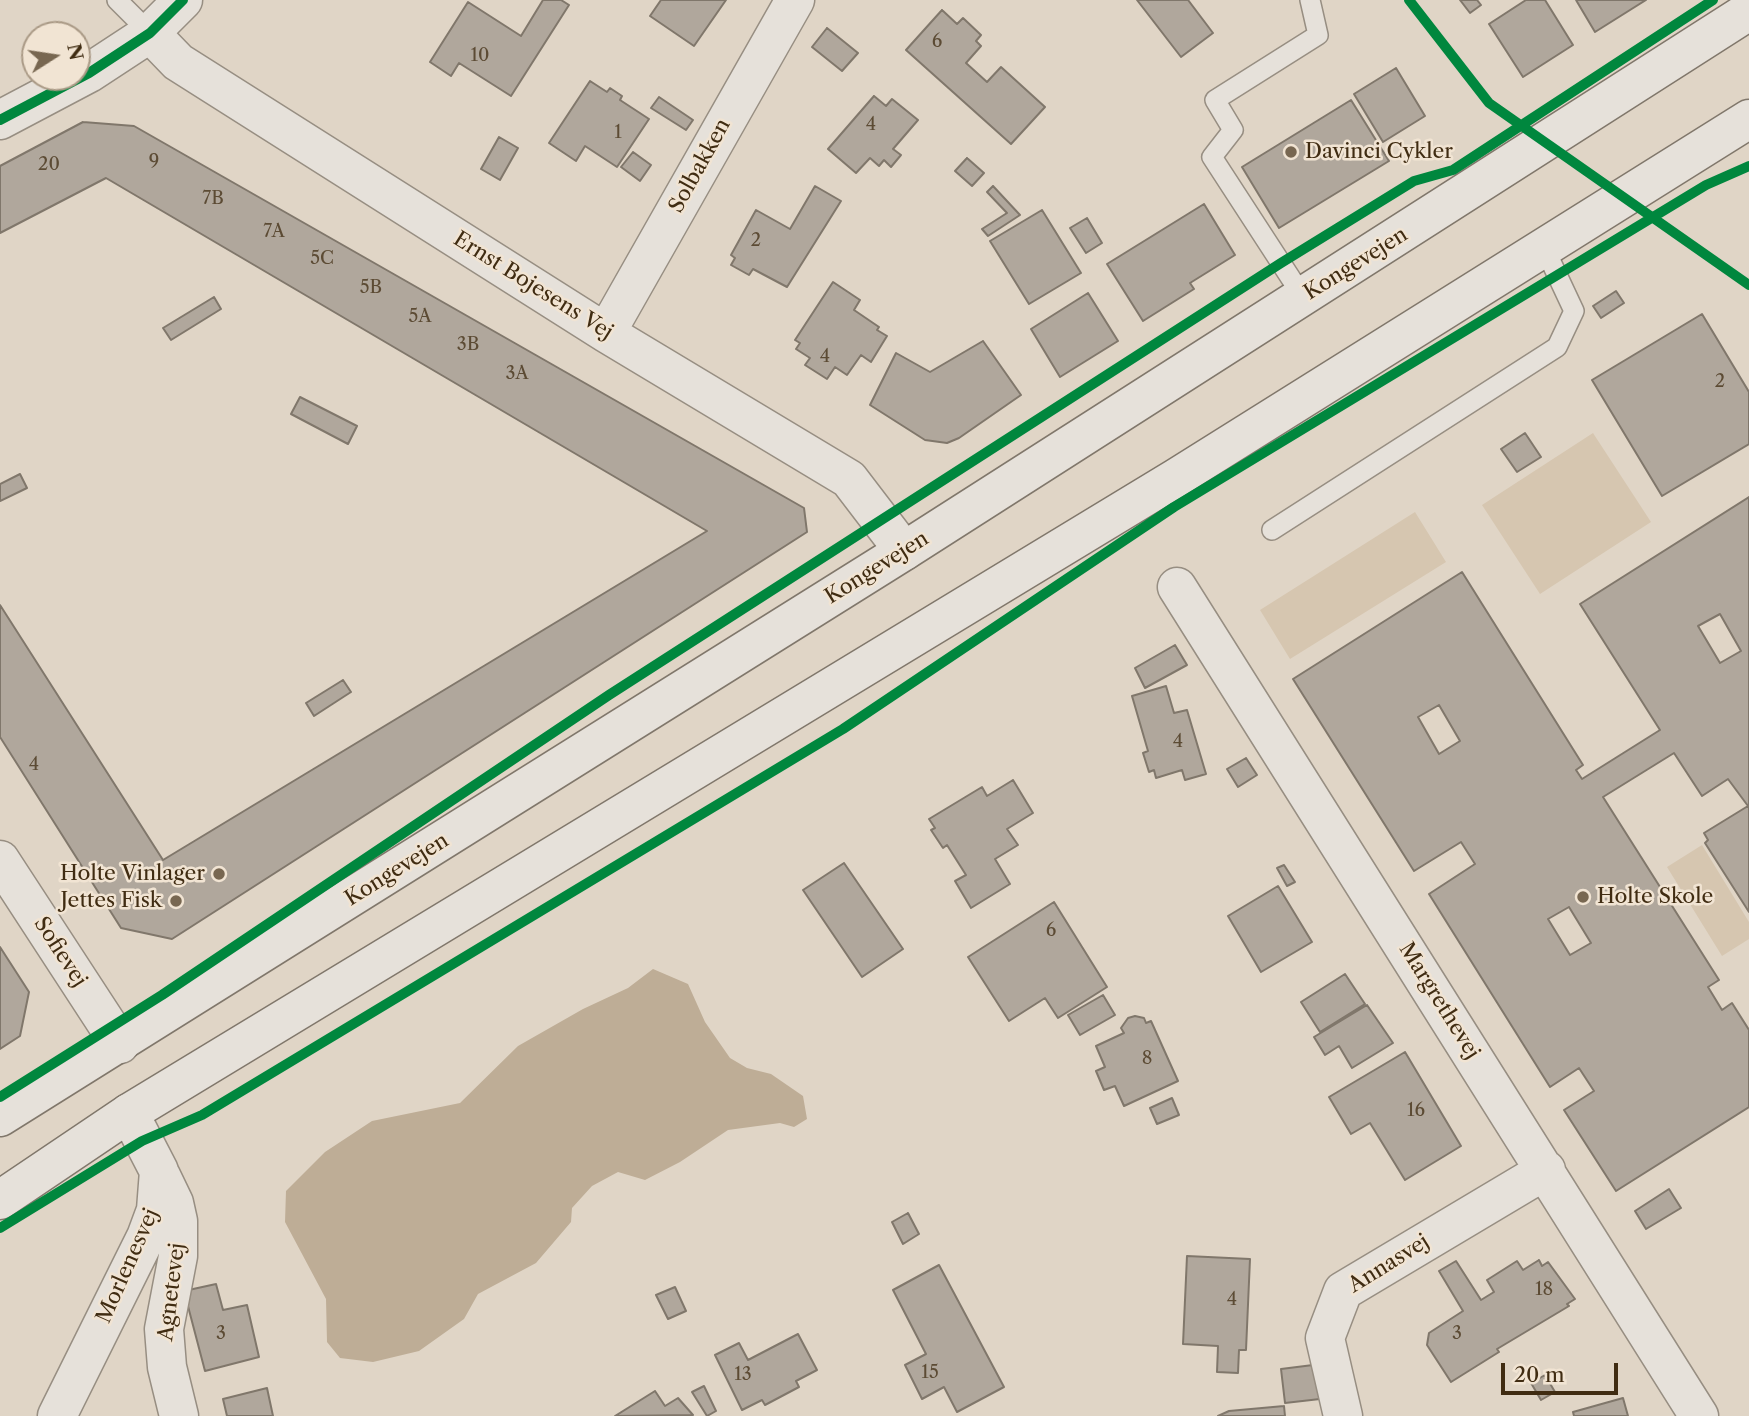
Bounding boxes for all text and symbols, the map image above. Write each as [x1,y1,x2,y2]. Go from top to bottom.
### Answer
north arrow [21,21,91,91]
house number: 6 [932,31,942,53]
text: N [62,41,88,62]
house number: 10 [471,45,489,67]
street label: Solbakken [664,114,736,218]
house number: 4 [866,114,876,136]
house number: 1 [614,122,622,144]
place label: Davinci Cykler [1305,139,1453,165]
marker: Davinci Cykler [1283,144,1299,160]
house number: 9 [149,151,159,173]
house number: 20 [38,154,60,176]
house number: 7B [202,188,224,210]
house number: 7A [263,221,285,243]
street label: Kongevejen [1300,222,1412,306]
street label: Ernst Bojesens Vej [448,227,618,345]
house number: 2 [751,230,761,252]
house number: 5C [310,248,334,270]
house number: 5B [360,277,382,299]
house number: 5A [408,306,432,328]
house number: 3B [457,334,479,356]
house number: 4 [820,346,830,368]
house number: 3A [505,363,529,385]
house number: 2 [1715,371,1725,393]
street label: Kongevejen [821,526,933,610]
house number: 4 [1173,731,1183,753]
house number: 4 [29,754,39,776]
street label: Kongevejen [341,828,453,912]
place label: Holte Vinlager [60,861,205,887]
marker: Holte Vinlager [211,866,227,882]
place label: Holte Skole [1597,884,1713,910]
place label: Jettes Fisk [60,888,162,914]
marker: Holte Skole [1575,889,1591,905]
marker: Jettes Fisk [168,893,184,909]
street label: Sofievej [28,912,92,992]
house number: 6 [1046,920,1056,942]
street label: Margrethevej [1393,938,1485,1064]
house number: 8 [1142,1048,1152,1070]
house number: 16 [1407,1100,1425,1122]
street label: Morlenesvej [92,1205,164,1327]
street label: Annasvej [1344,1229,1434,1299]
street label: Agnetevej [153,1241,191,1343]
house number: 18 [1535,1279,1553,1301]
house number: 4 [1227,1289,1237,1311]
house number: 3 [216,1323,226,1345]
house number: 3 [1452,1323,1462,1345]
scale bar [1504,1350,1621,1394]
house number: 15 [921,1362,939,1384]
text: 20 m [1514,1362,1565,1387]
house number: 13 [734,1364,752,1386]

